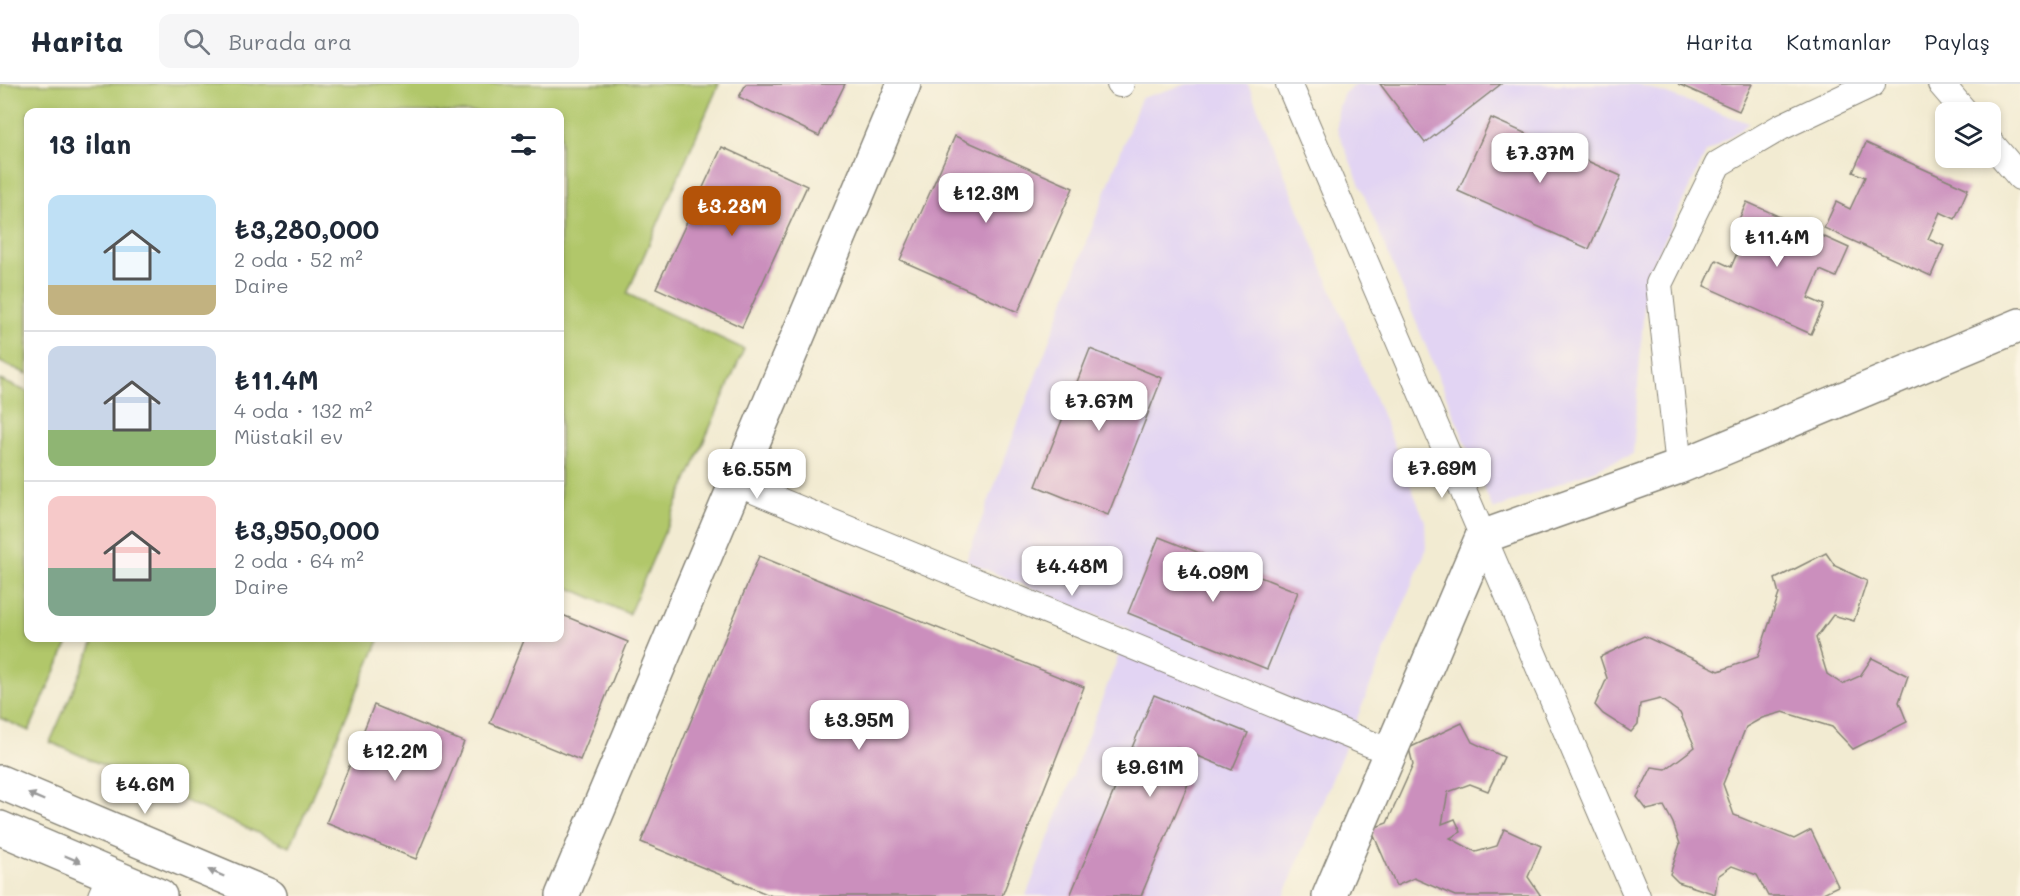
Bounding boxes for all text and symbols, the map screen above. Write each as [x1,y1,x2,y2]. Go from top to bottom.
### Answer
search box [159,14,579,68]
text: Harita [30,23,123,59]
icon: search [180,25,213,58]
text: Burada ara [228,27,352,56]
text: Harita [1686,28,1753,55]
text: Katmanlar [1786,28,1892,55]
text: Paylaş [1925,28,1990,55]
map controls [1935,102,2001,168]
button: layers [1935,102,2001,168]
text: 13 ilan [48,127,131,161]
icon: filters [507,128,540,161]
pin: ₺7.37M [1491,133,1589,184]
text: ₺7.37M [1505,139,1575,165]
pin: ₺12.3M [937,173,1035,224]
text: ₺12.3M [953,179,1019,205]
pin: ₺3.28M [683,186,781,237]
text: ₺3.28M [697,192,767,218]
text: ₺3,280,000 [234,212,379,246]
pin: ₺11.4M [1728,217,1826,268]
icon: home [96,219,168,291]
text: ₺11.4M [1744,223,1810,249]
text: 2 oda · 52 m² [234,246,363,272]
text: Daire [234,272,289,298]
text: ₺11.4M [234,363,319,397]
icon: home [96,370,168,442]
pin: ₺7.67M [1050,381,1148,432]
text: ₺7.67M [1064,387,1134,413]
text: 4 oda · 132 m² [234,397,372,423]
text: Müstakil ev [234,423,343,449]
pin: ₺7.69M [1393,448,1491,499]
pin: ₺6.55M [708,449,806,500]
text: ₺7.69M [1407,454,1477,480]
text: ₺6.55M [722,455,792,481]
text: ₺3,950,000 [234,513,380,547]
icon: home [96,520,168,592]
pin: ₺4.48M [1023,546,1121,597]
text: 2 oda · 64 m² [234,547,364,573]
text: ₺4.48M [1036,552,1108,578]
pin: ₺4.09M [1164,552,1262,603]
text: ₺4.09M [1177,558,1249,584]
text: Daire [234,573,289,599]
pin: ₺3.95M [810,700,908,751]
text: ₺3.95M [824,706,894,732]
pin: ₺12.2M [346,731,444,782]
text: ₺12.2M [362,737,428,763]
pin: ₺9.61M [1101,747,1199,798]
text: ₺9.61M [1116,753,1184,779]
pin: ₺4.6M [103,764,187,815]
text: ₺4.6M [115,770,175,796]
one-way arrow [27,792,45,802]
one-way arrow [64,855,82,864]
one-way arrow [207,868,225,877]

